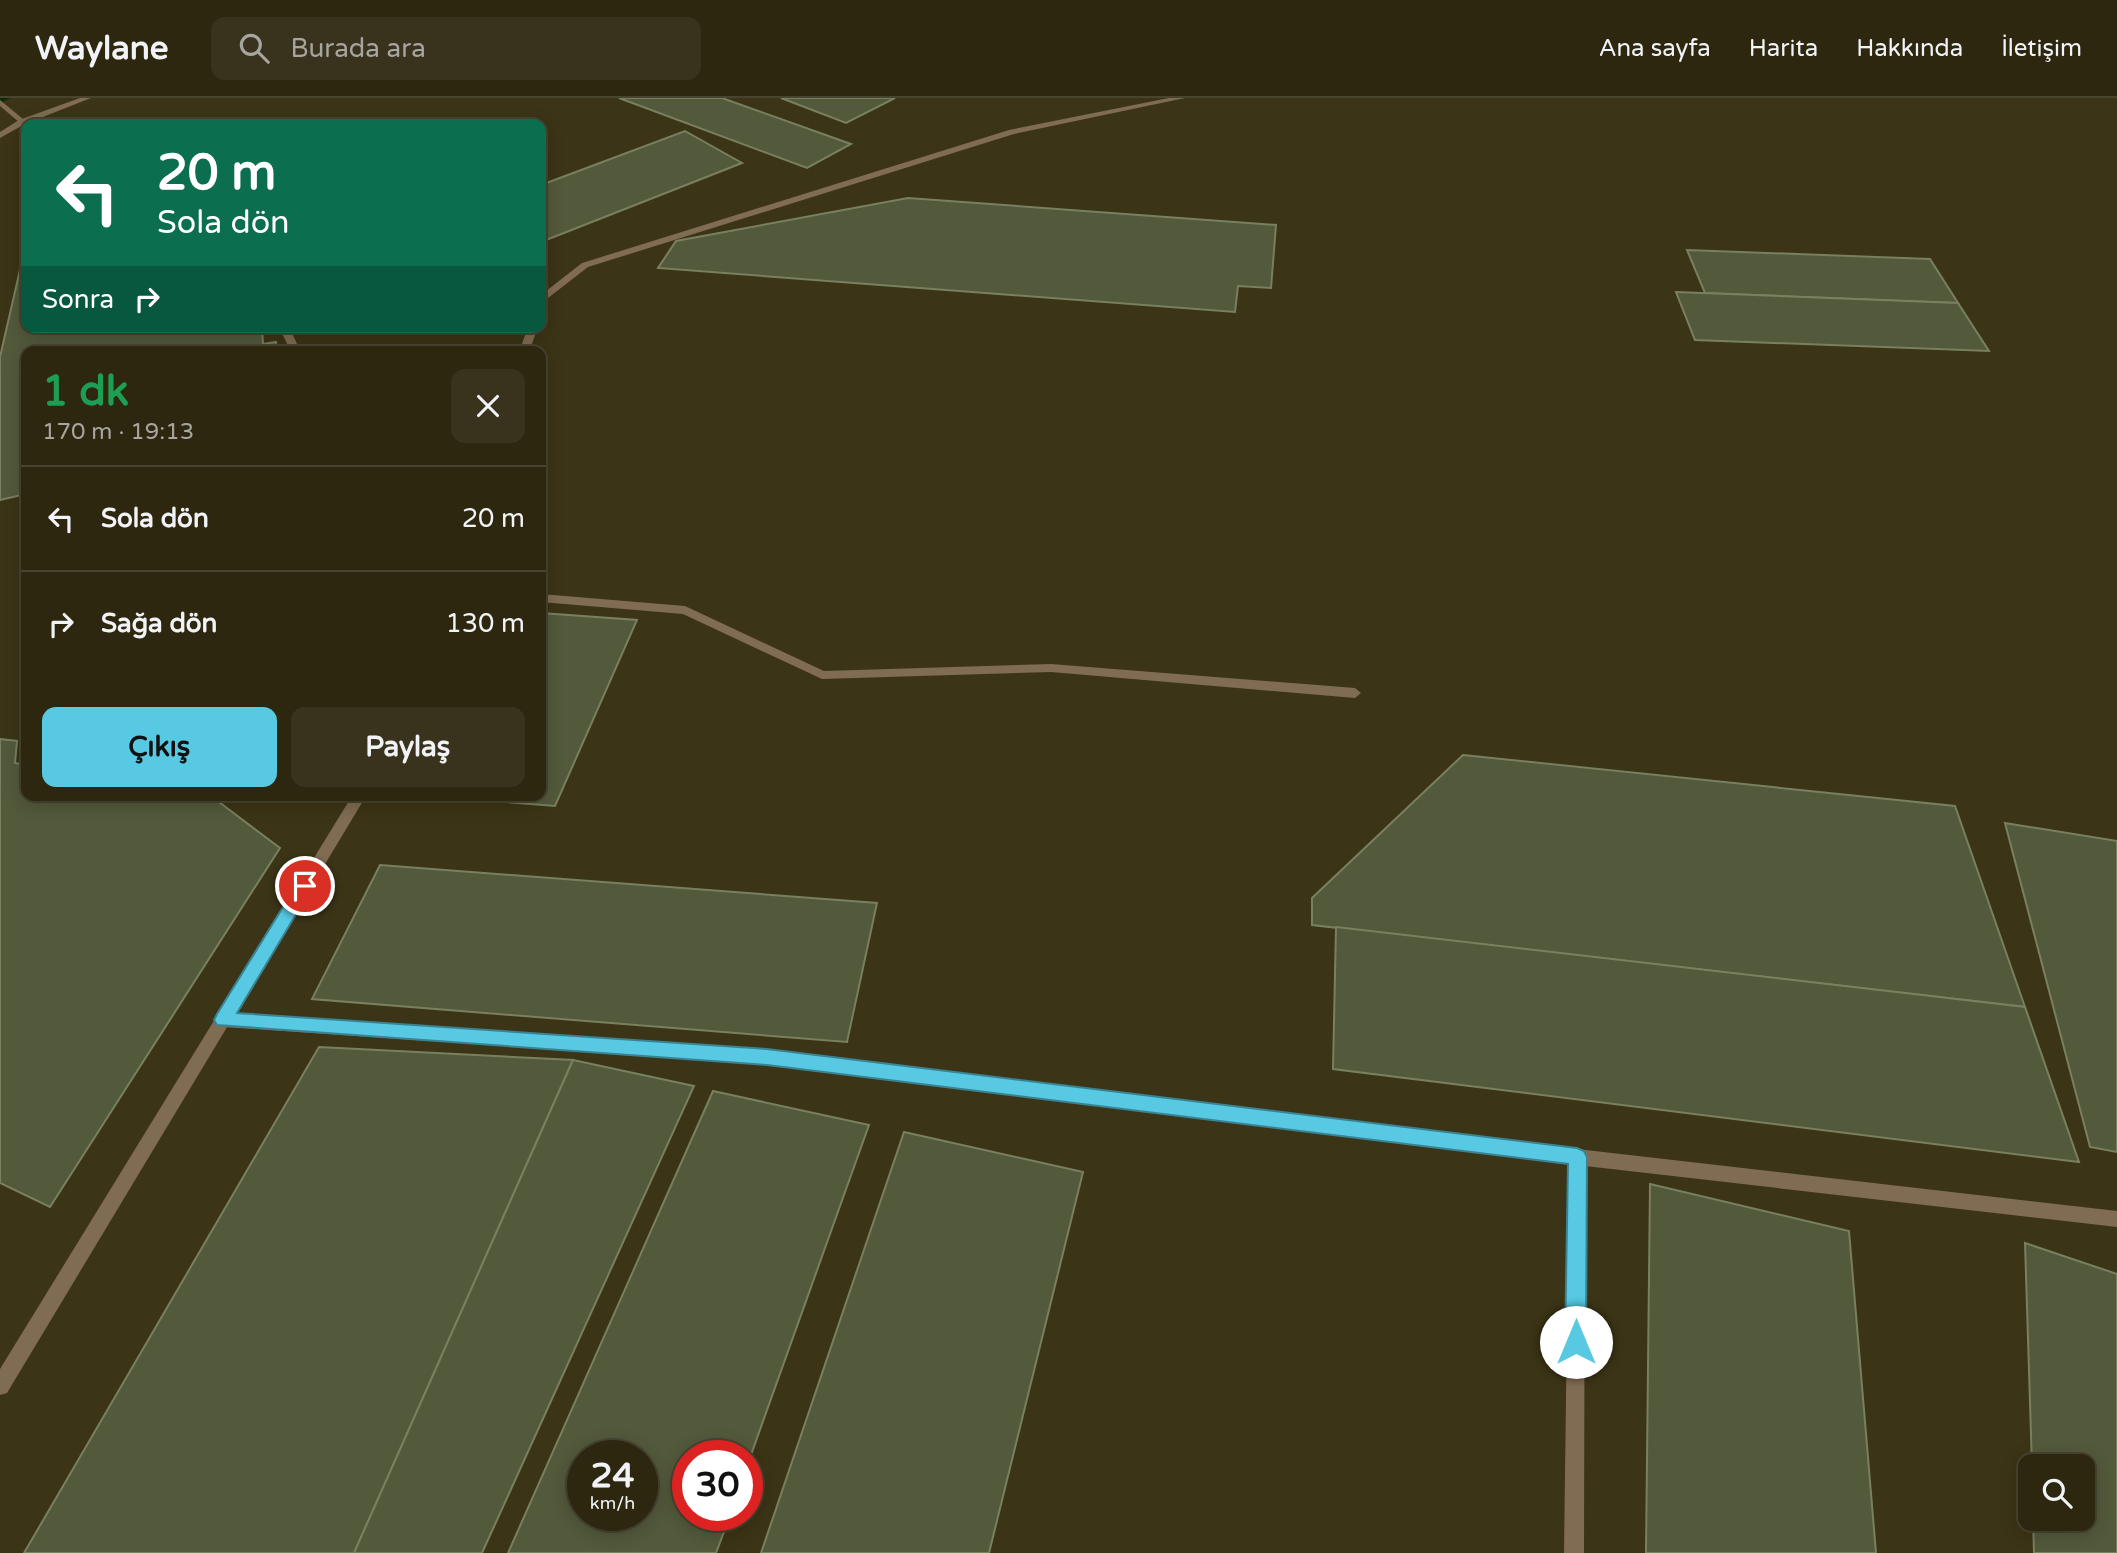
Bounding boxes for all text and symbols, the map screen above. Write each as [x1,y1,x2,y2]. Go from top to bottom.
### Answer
search box [211,17,701,80]
text: Waylane [35,29,169,68]
icon: search [235,29,273,67]
text: Burada ara [291,33,426,64]
text: Ana sayfa [1599,34,1711,63]
text: Harita [1749,34,1818,63]
text: Hakkında [1856,34,1963,63]
text: İletişim [2001,34,2082,63]
text: 20 m [157,144,276,203]
icon: left [42,147,133,238]
text: Sola dön [157,204,290,242]
icon: right [128,280,166,318]
text: Sonra [42,284,114,315]
text: 1 dk [42,366,129,417]
button: close [451,369,525,443]
text: 170 m · 19:13 [42,418,194,446]
icon: left [42,500,80,538]
text: Sola dön [101,503,209,534]
text: 20 m [462,503,525,534]
icon: right [42,605,80,643]
text: Sağa dön [101,608,217,639]
text: 130 m [445,608,525,639]
button: Çıkış [42,707,277,787]
button: Paylaş [291,707,525,787]
pin [275,856,335,916]
icon: arrive [286,867,324,905]
position arrow [1539,1305,1613,1379]
speed limit sign: 30 [672,1440,763,1531]
map controls [2018,1454,2095,1531]
button: search [2018,1454,2095,1531]
text: 24 [591,1455,634,1497]
text: km/h [590,1492,635,1514]

